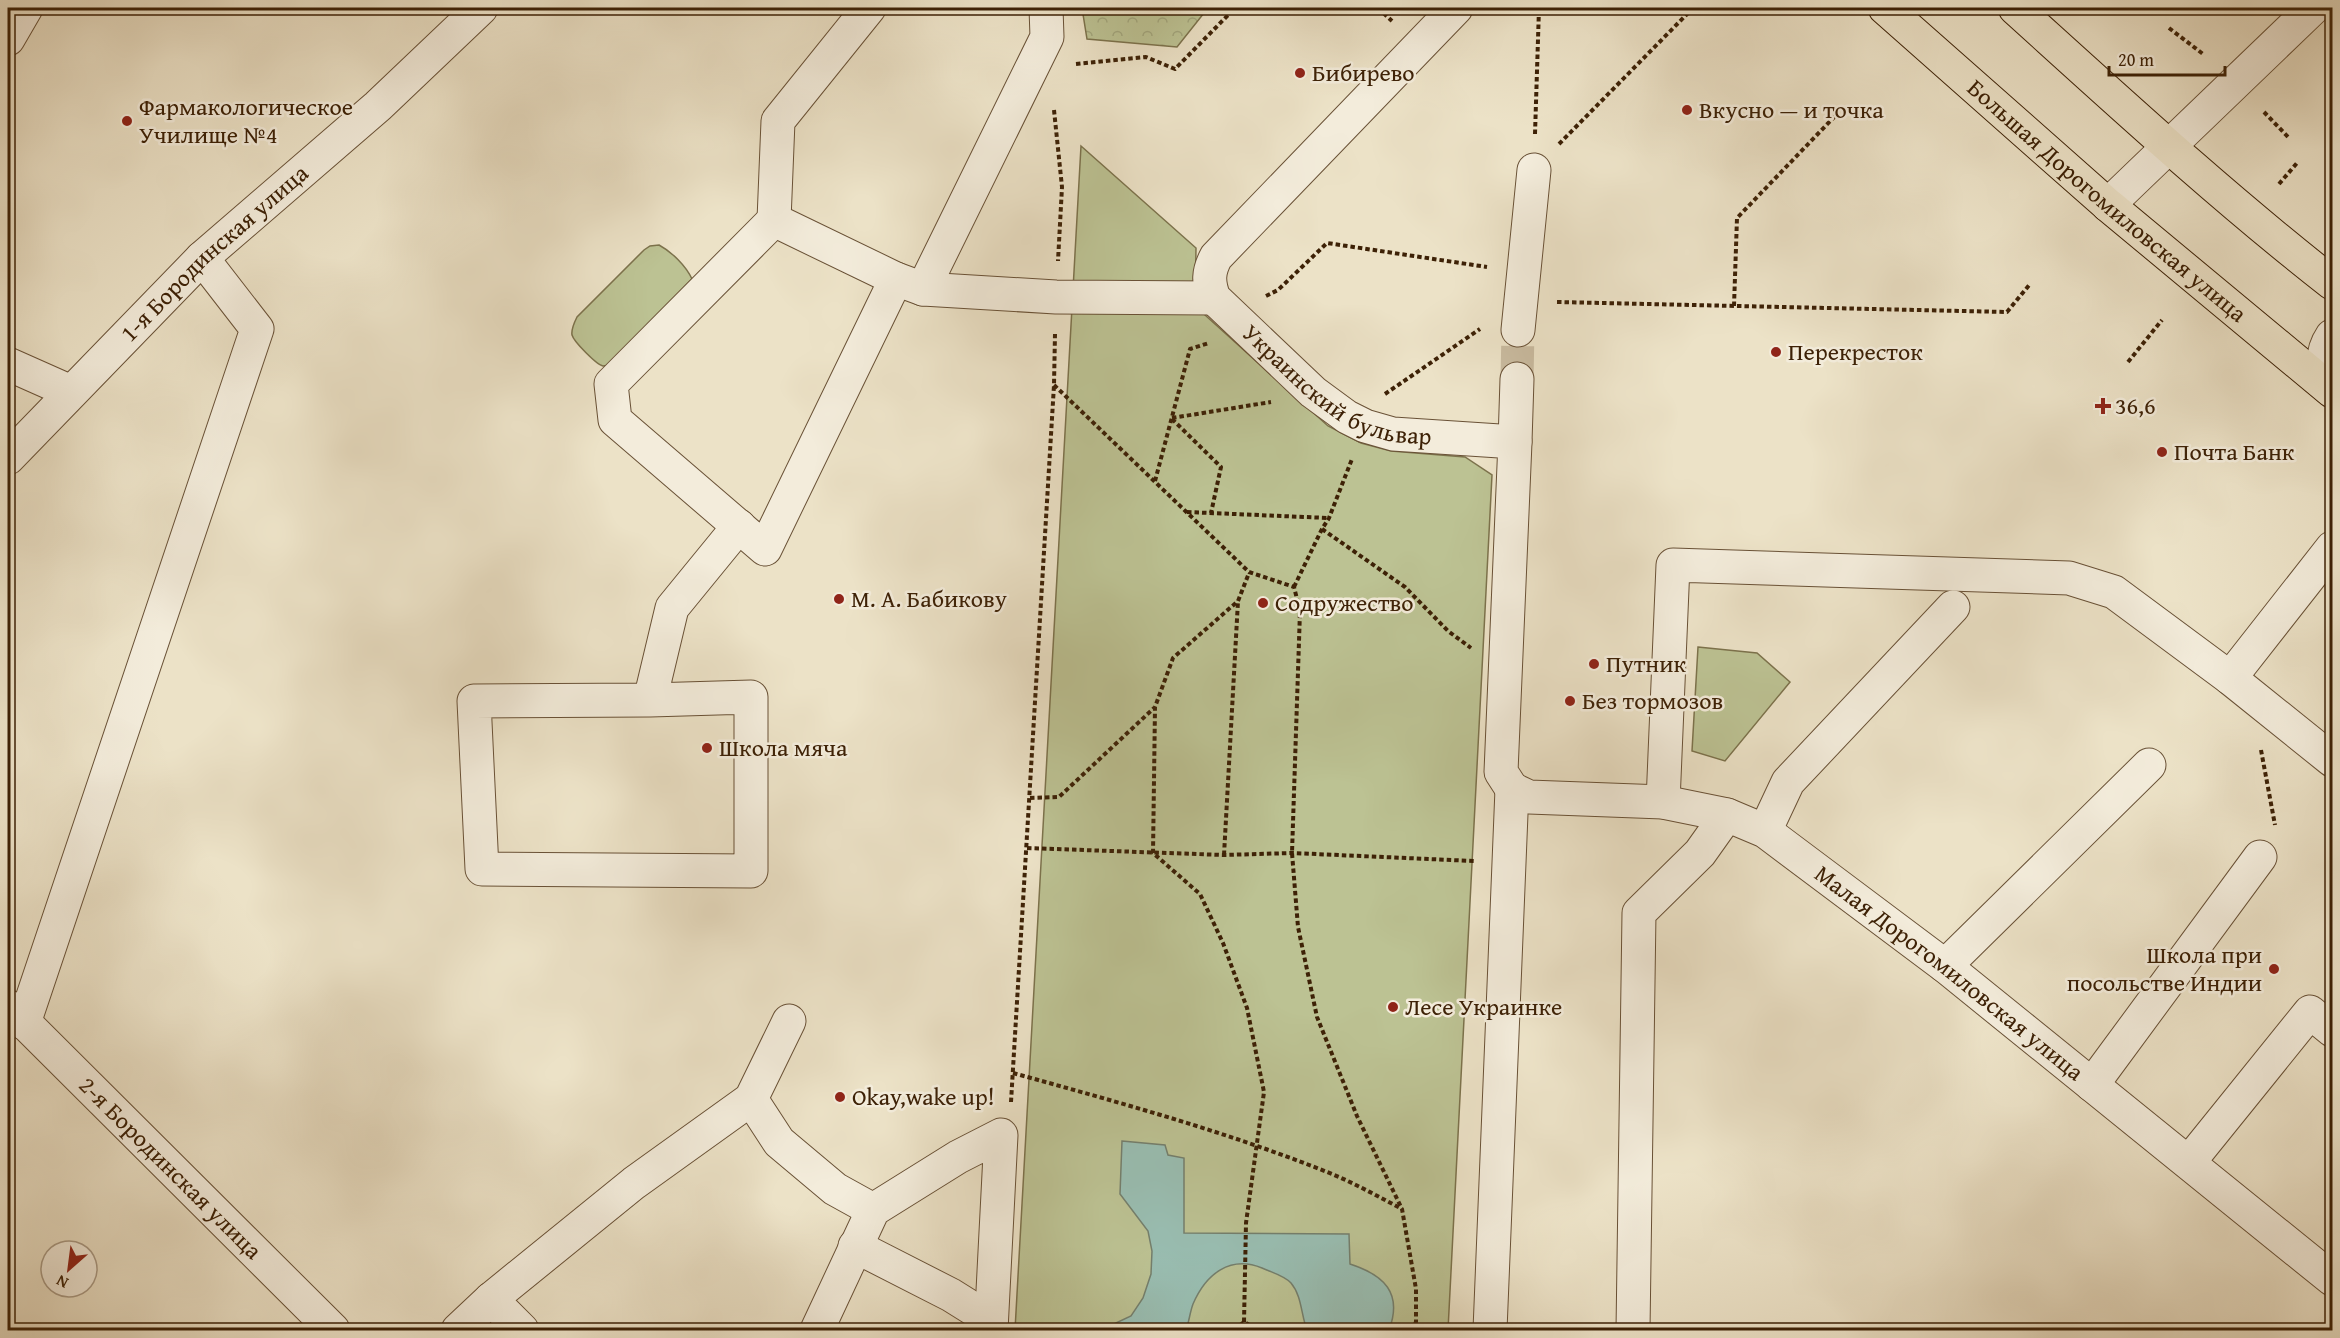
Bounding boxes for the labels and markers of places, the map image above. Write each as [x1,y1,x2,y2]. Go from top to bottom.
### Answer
place label: Бибирево [1312,55,1415,90]
marker: Бибирево [1293,66,1307,80]
place label: Фармакологическое Училище №4 [139,89,353,152]
place label: Вкусно — и точка [1699,92,1884,127]
marker: Вкусно — и точка [1680,103,1694,117]
marker: Фармакологическое Училище №4 [120,114,134,128]
place label: Перекресток [1788,334,1923,369]
marker: Перекресток [1769,345,1783,359]
place label: 36,6 [2115,388,2156,423]
marker: 36,6 [2096,399,2110,413]
place label: Почта Банк [2174,434,2295,469]
marker: Почта Банк [2155,445,2169,459]
place label: М. А. Бабикову [851,581,1007,616]
place label: Содружество [1275,585,1414,620]
marker: М. А. Бабикову [832,592,846,606]
marker: Содружество [1256,596,1270,610]
place label: Путник [1606,646,1686,681]
marker: Путник [1587,657,1601,671]
place label: Без тормозов [1582,683,1723,718]
marker: Без тормозов [1563,694,1577,708]
place label: Школа мяча [719,730,848,765]
marker: Школа мяча [700,741,714,755]
place label: Школа при посольстве Индии [2067,937,2262,1000]
marker: Школа при посольстве Индии [2267,962,2281,976]
place label: Лесе Украинке [1405,989,1562,1024]
marker: Лесе Украинке [1386,1000,1400,1014]
place label: Okay,wake up! [852,1079,995,1114]
marker: Okay,wake up! [833,1090,847,1104]

